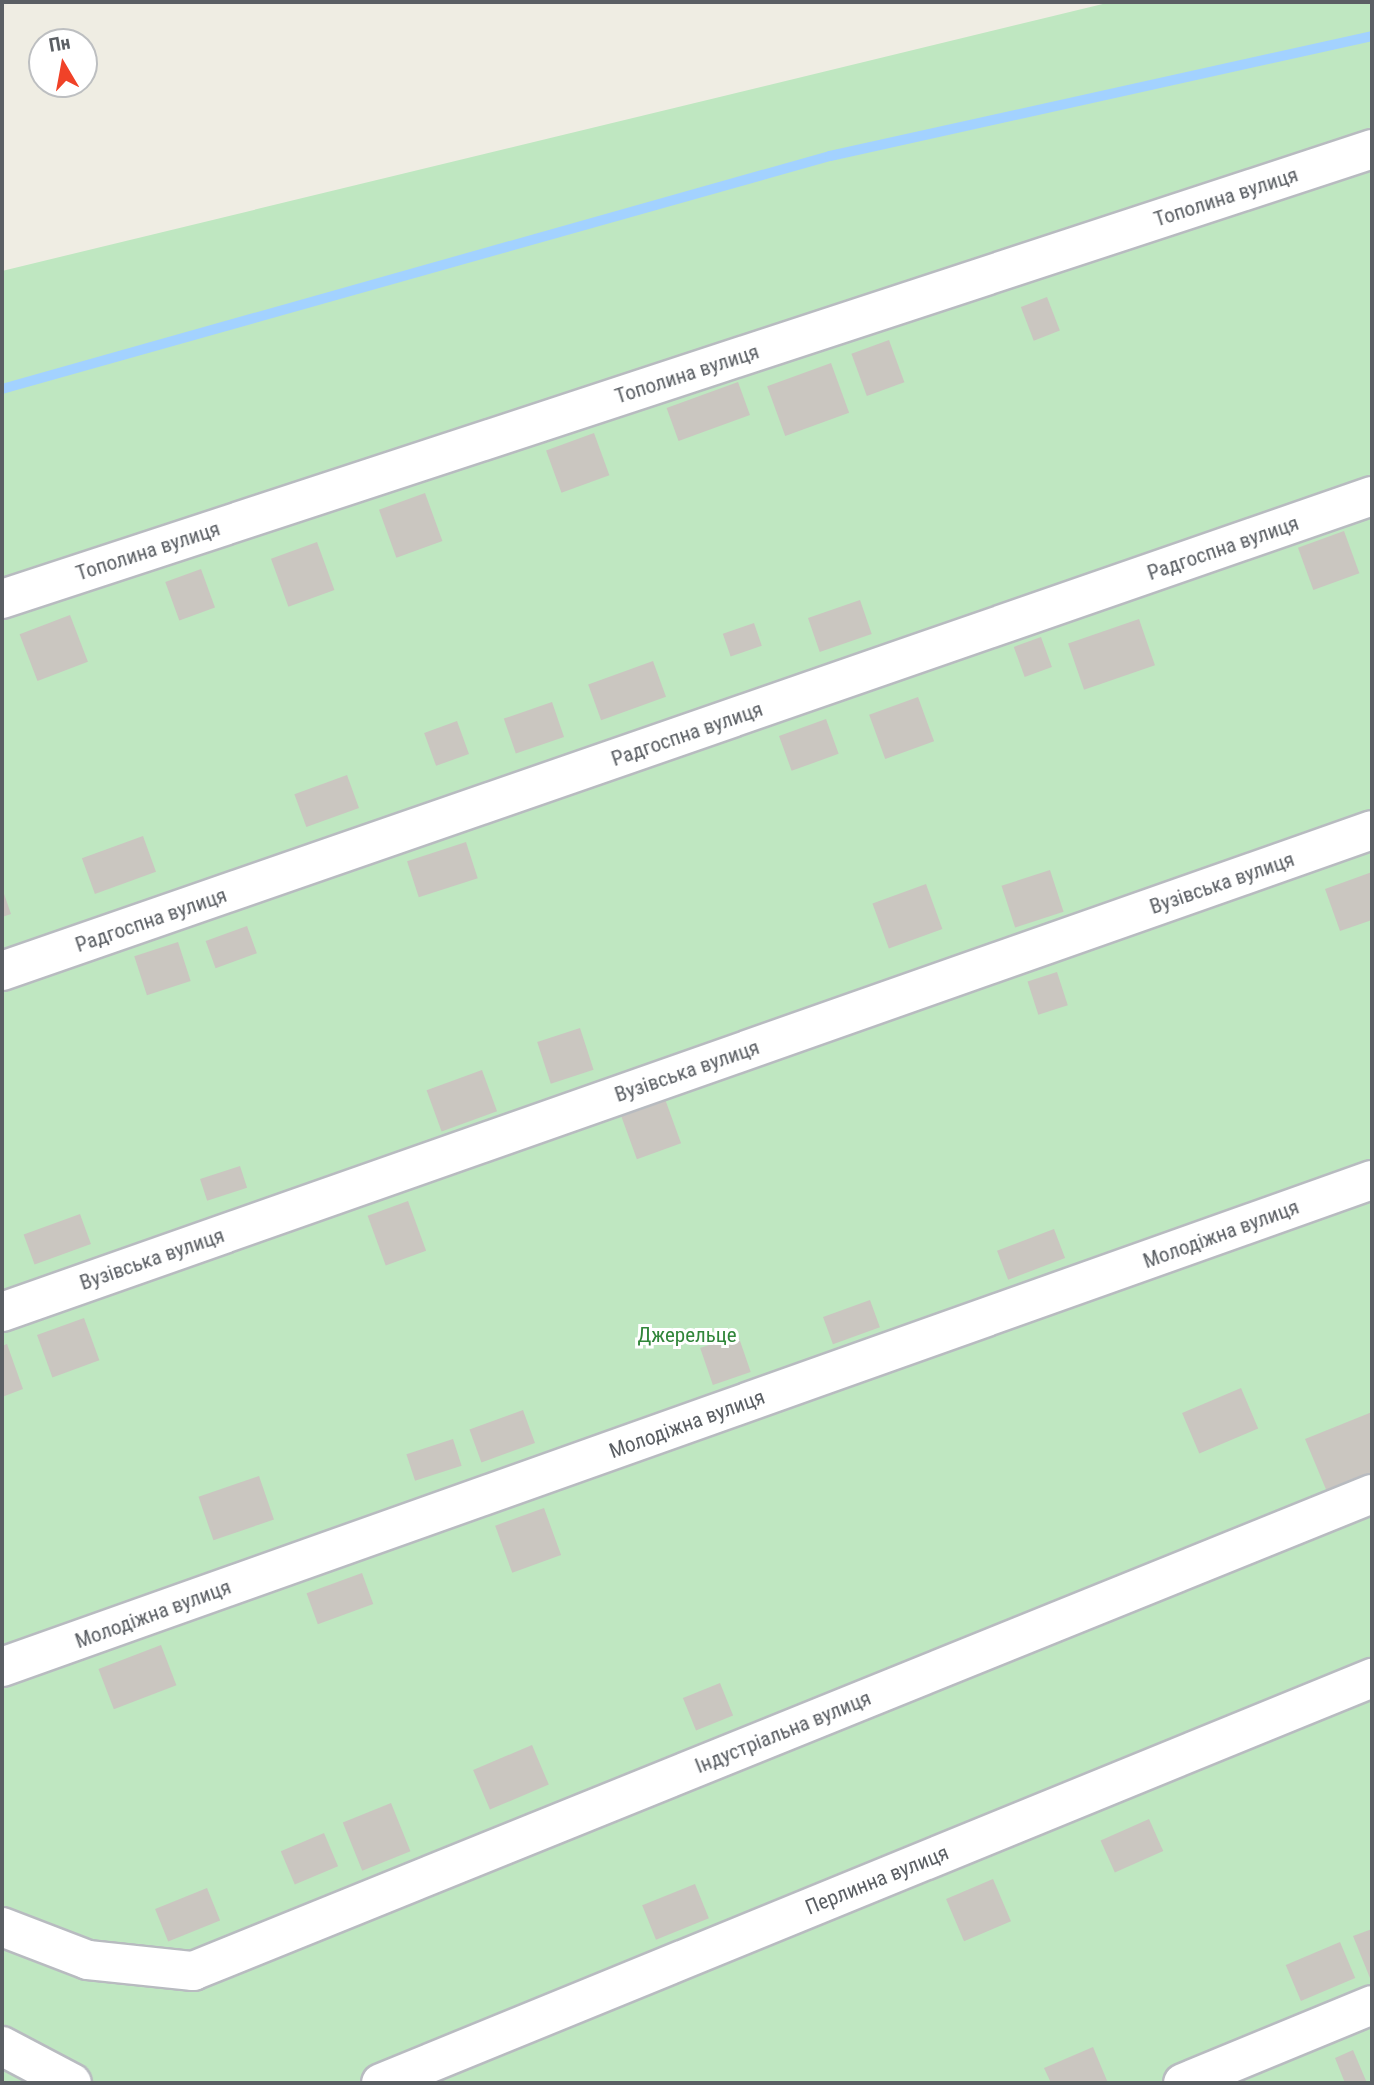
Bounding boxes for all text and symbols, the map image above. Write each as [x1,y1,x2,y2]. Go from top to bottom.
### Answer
north arrow [28,28,98,98]
text: Пн [47,31,72,57]
street label: Тополина вулиця [1151,162,1301,232]
street label: Тополина вулиця [612,339,762,409]
street label: Радгоспна вулиця [1144,510,1302,586]
street label: Тополина вулиця [73,516,223,586]
street label: Радгоспна вулиця [608,696,766,772]
street label: Вузівська вулиця [1146,846,1298,920]
street label: Радгоспна вулиця [72,882,230,958]
street label: Вузівська вулиця [611,1034,763,1108]
street label: Молодіжна вулиця [1140,1194,1302,1274]
street label: Вузівська вулиця [76,1222,228,1296]
park label: Джерельце [637,1322,737,1348]
street label: Молодіжна вулиця [606,1384,768,1464]
street label: Молодіжна вулиця [72,1574,234,1654]
street label: Індустріальна вулиця [691,1685,875,1779]
street label: Перлинна вулиця [802,1840,952,1920]

